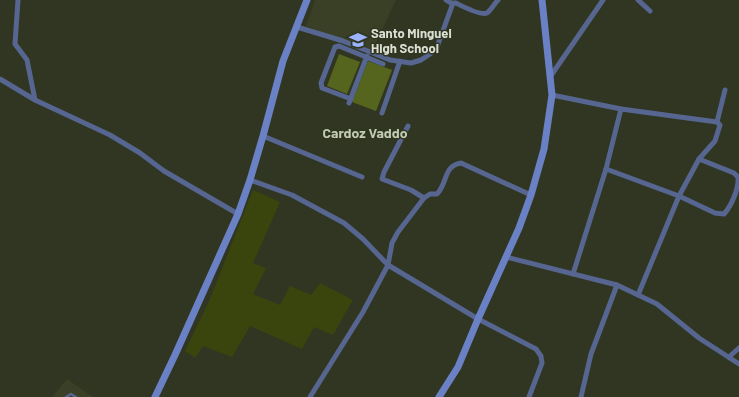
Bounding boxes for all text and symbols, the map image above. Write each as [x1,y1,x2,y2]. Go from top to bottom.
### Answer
place label: Santo Minguel High School [371,25,452,56]
school or university icon: Santo Minguel High School [348,30,368,50]
district label: Cardoz Vaddo [323,124,408,141]

